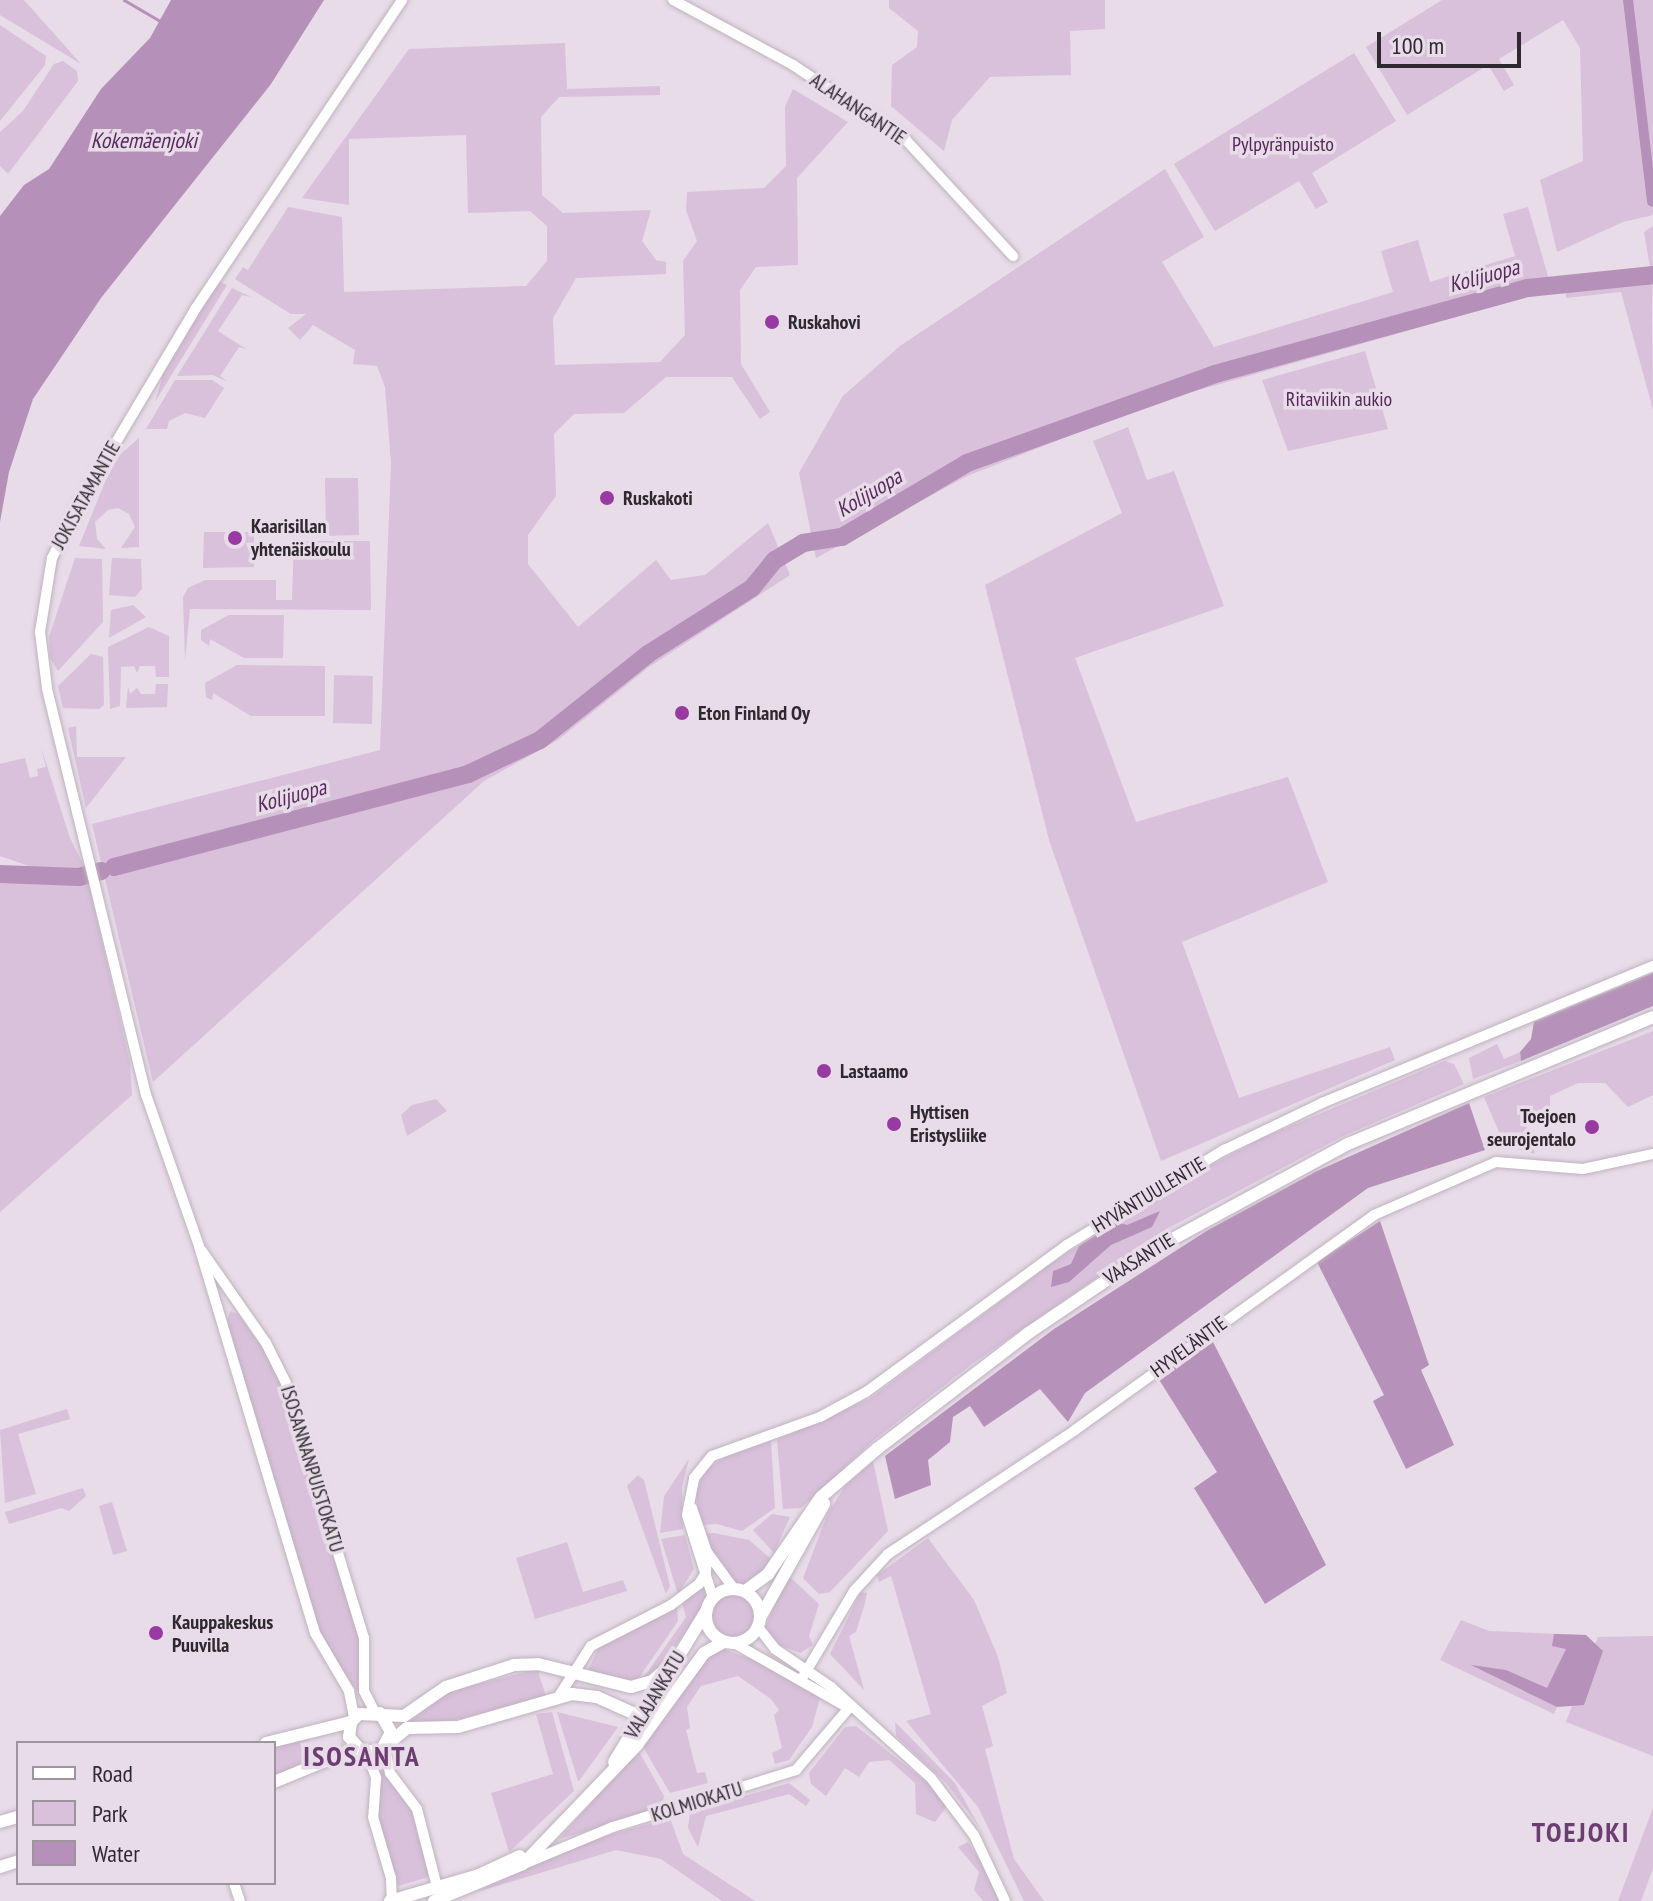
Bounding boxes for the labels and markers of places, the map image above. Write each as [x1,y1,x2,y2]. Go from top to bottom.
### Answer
place label: Ruskahovi [788,310,861,334]
marker: Ruskahovi [763,313,781,331]
place label: Ruskakoti [623,486,693,510]
marker: Ruskakoti [598,489,616,507]
place label: Kaarisillan yhtenäiskoulu [251,514,351,561]
marker: Kaarisillan yhtenäiskoulu [226,529,244,547]
place label: Eton Finland Oy [698,701,810,725]
marker: Eton Finland Oy [673,704,691,722]
place label: Lastaamo [840,1059,908,1083]
marker: Lastaamo [815,1062,833,1080]
place label: Hyttisen Eristysliike [910,1100,987,1147]
place label: Toejoen seurojentalo [1487,1104,1576,1151]
marker: Hyttisen Eristysliike [885,1115,903,1133]
marker: Toejoen seurojentalo [1583,1118,1601,1136]
place label: Kauppakeskus Puuvilla [172,1610,273,1657]
marker: Kauppakeskus Puuvilla [147,1624,165,1642]

